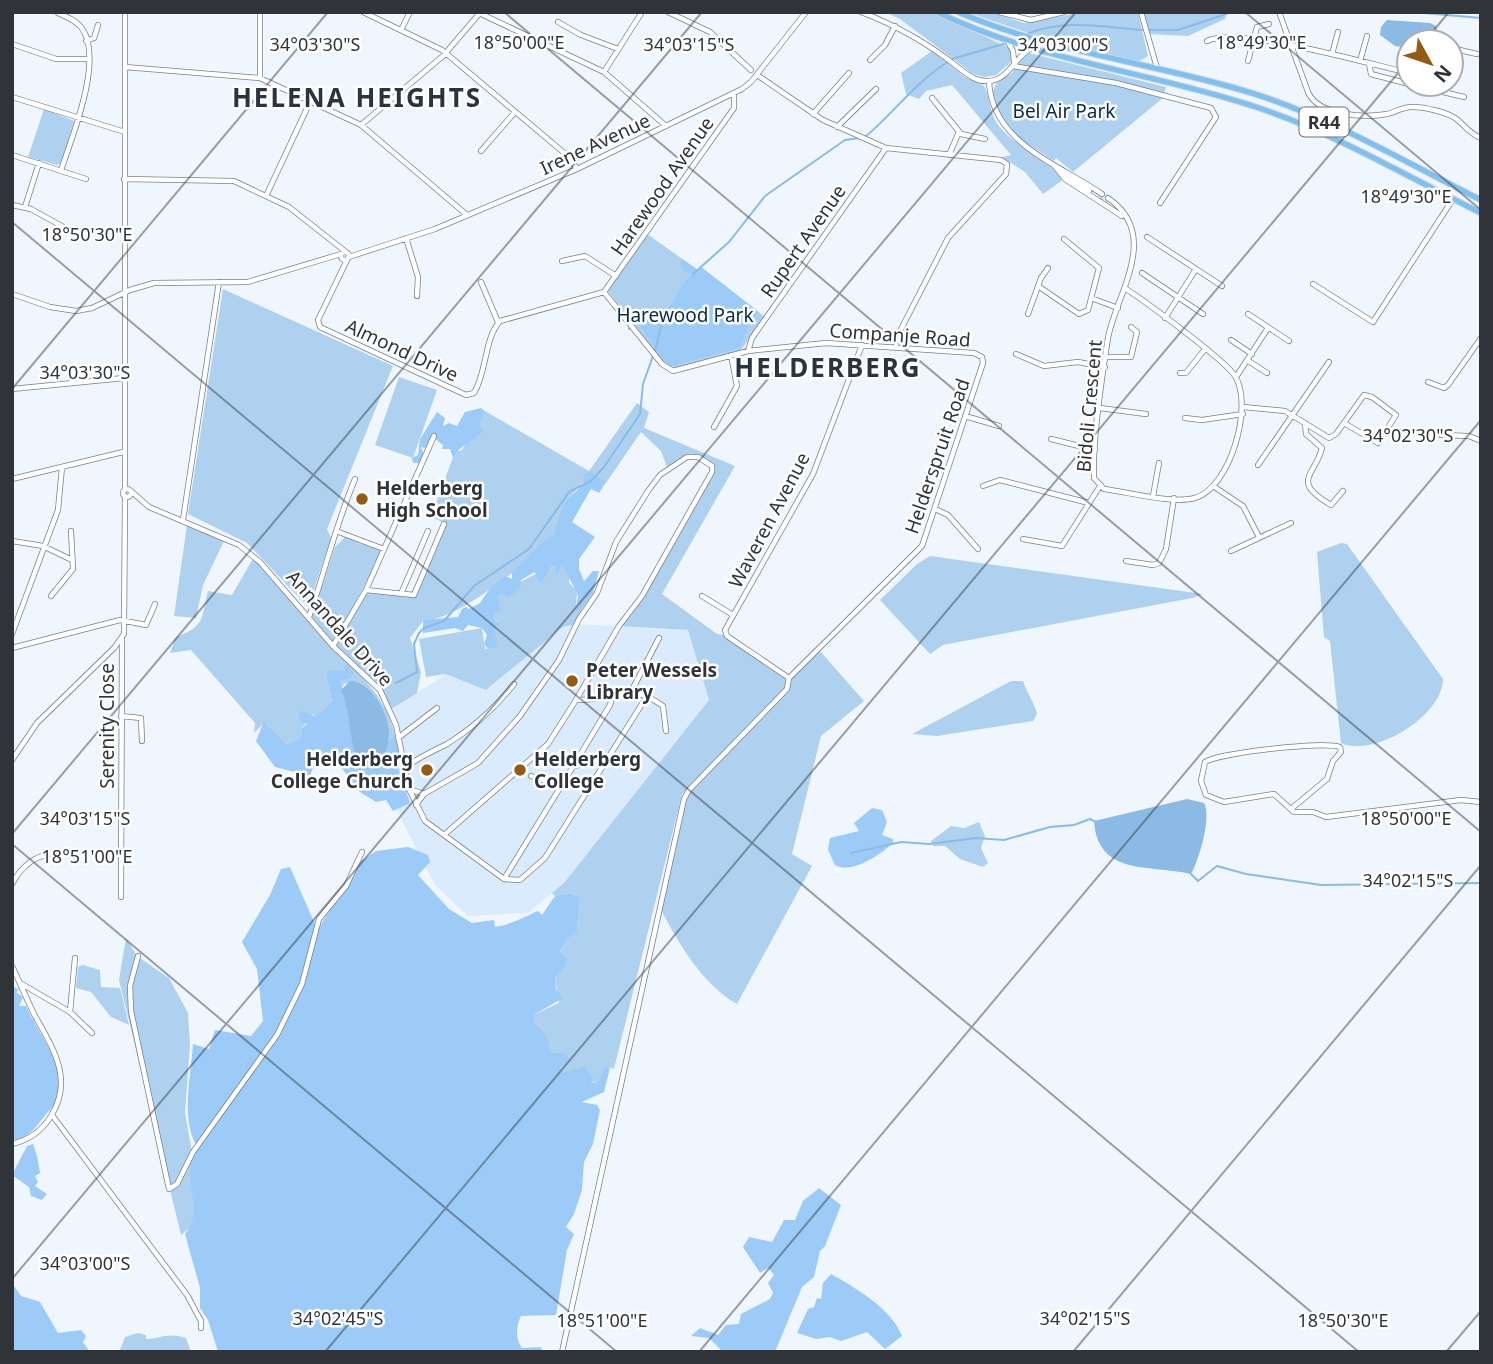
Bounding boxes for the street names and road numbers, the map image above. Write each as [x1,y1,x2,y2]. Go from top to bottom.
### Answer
street label: Irene Avenue [536,107,654,181]
road number: R44 [1300,107,1348,136]
street label: Harewood Avenue [604,111,720,261]
street label: Rupert Avenue [754,179,852,303]
street label: Almond Drive [341,313,463,387]
street label: Companje Road [828,317,972,353]
street label: Bidoli Crescent [1070,339,1108,473]
street label: Helderspruit Road [898,375,976,537]
street label: Waveren Avenue [722,448,816,592]
street label: Annandale Drive [281,564,399,692]
street label: Serenity Close [94,663,120,789]

